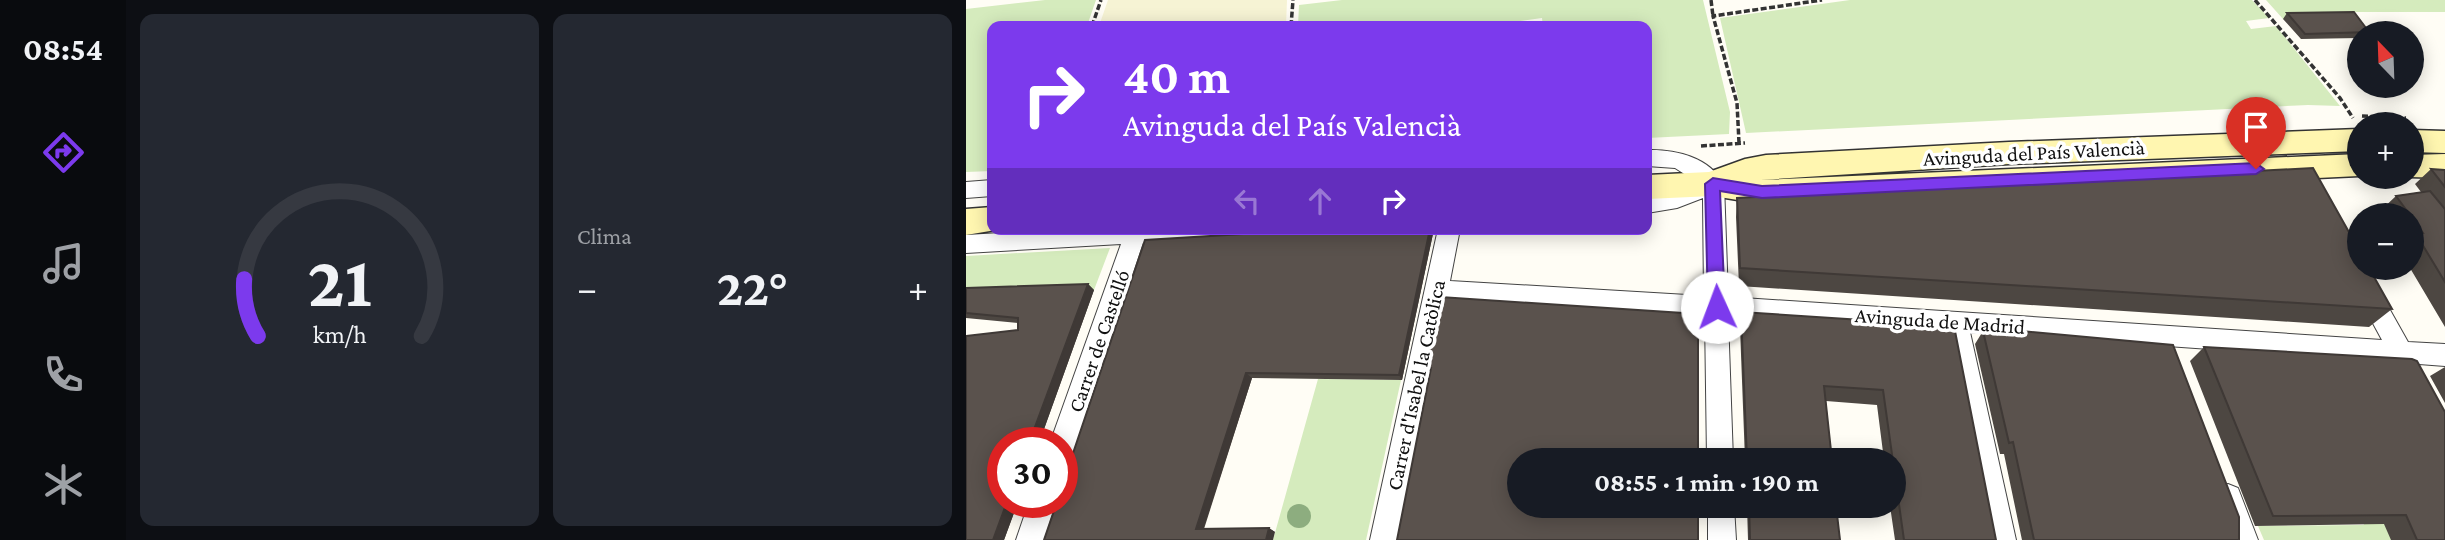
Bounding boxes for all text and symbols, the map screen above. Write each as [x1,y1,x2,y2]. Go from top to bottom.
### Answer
north arrow [2347,21,2424,98]
map controls [2347,21,2424,280]
text: 08:54 [23,31,103,67]
icon: right [1008,49,1099,140]
text: 40 m [1123,49,1230,104]
pin [2226,97,2286,169]
text: Avinguda del País Valencià [1123,107,1461,143]
icon: arrive [2237,108,2275,146]
button: + [2347,112,2424,189]
icon: directions [39,128,88,177]
street label: Avinguda del País Valencià [1922,135,2146,171]
icon: left [1228,182,1266,220]
icon: ahead [1301,182,1339,220]
icon: right [1374,182,1412,220]
button: − [2347,203,2424,280]
text: Clima [577,223,632,249]
icon: music [39,239,88,288]
text: 21 [307,241,372,322]
text: 22° [717,258,788,316]
text: − [577,267,597,309]
text: + [908,267,928,309]
street label: Carrer de Castelló [1063,267,1135,415]
position arrow [1680,270,1754,344]
street label: Carrer d'Isabel la Catòlica [1382,277,1450,492]
street label: Avinguda de Madrid [1854,303,2026,339]
text: km/h [313,321,366,348]
icon: phone [39,350,88,399]
speed limit sign: 30 [987,427,1078,518]
icon: climate [39,460,88,509]
text: 08:55 · 1 min · 190 m [1594,468,1819,497]

